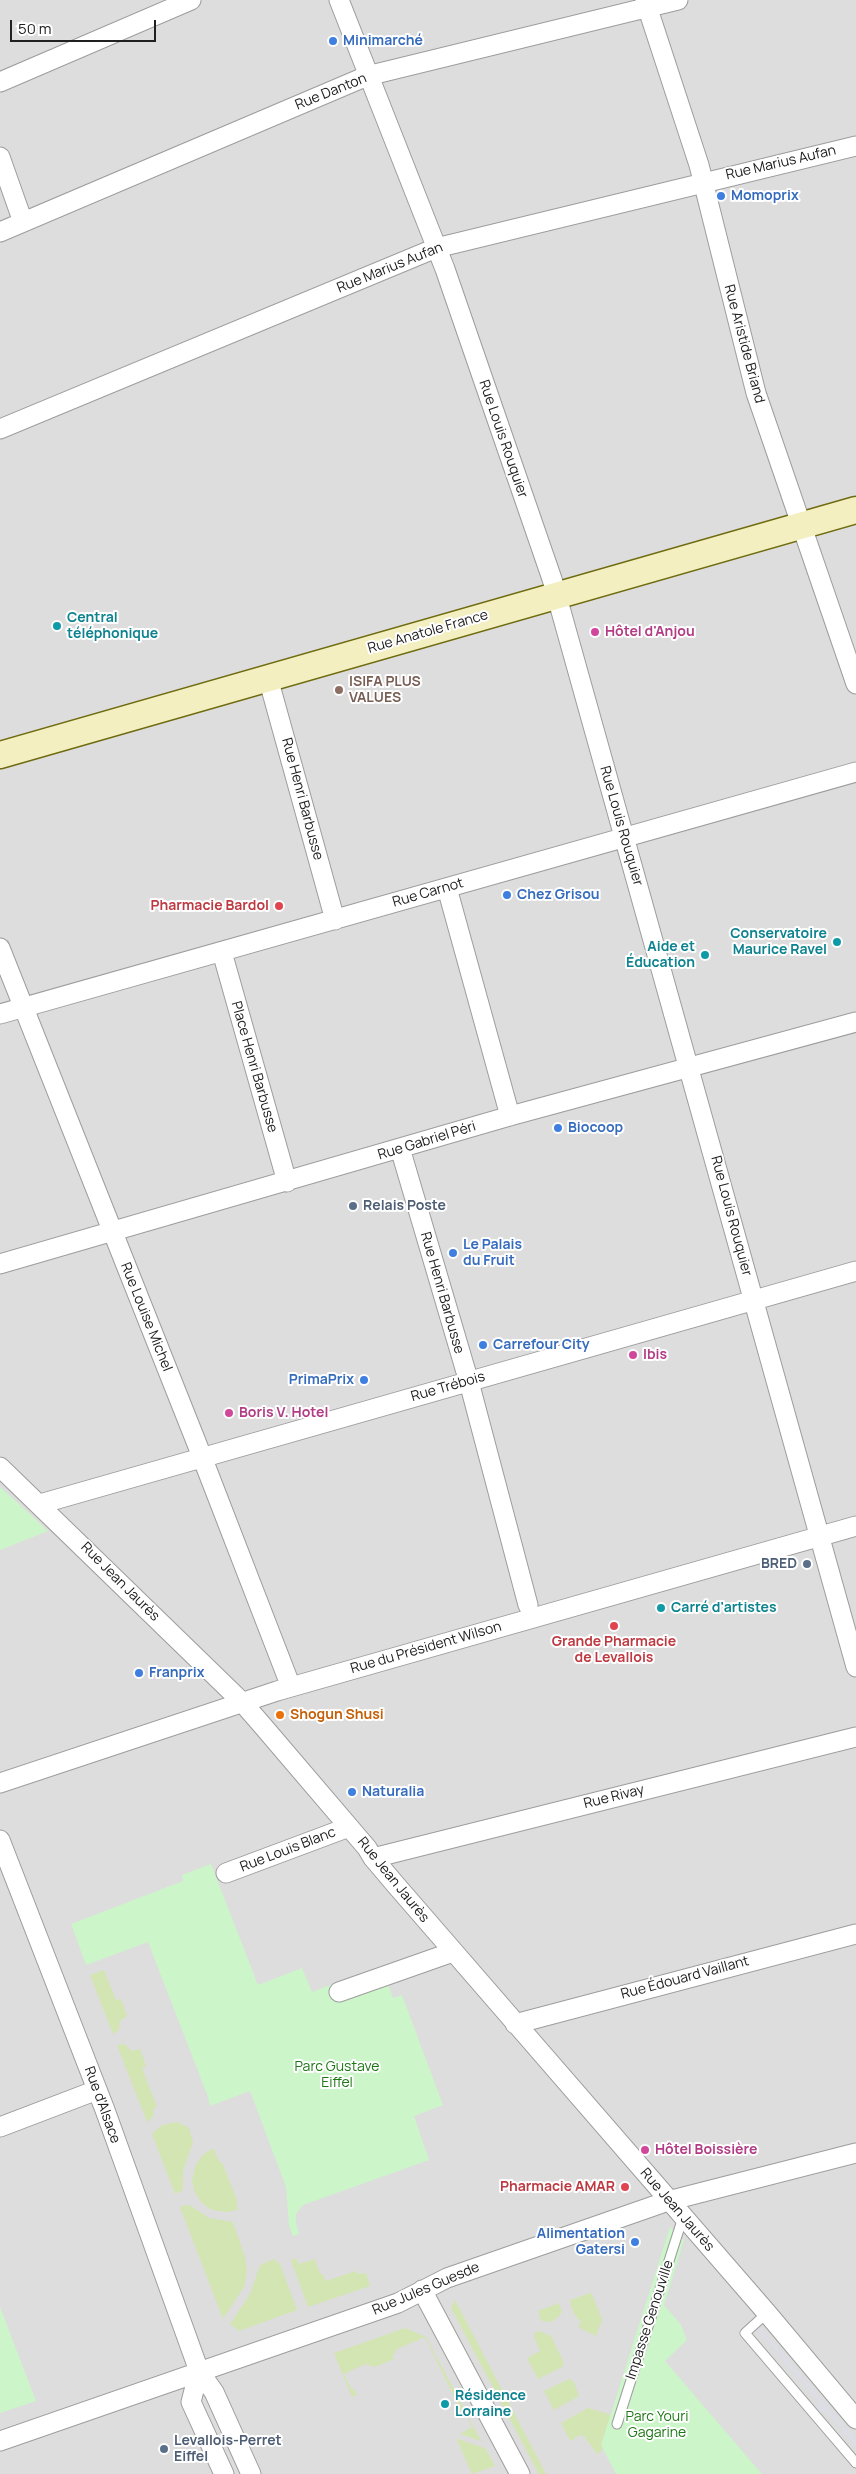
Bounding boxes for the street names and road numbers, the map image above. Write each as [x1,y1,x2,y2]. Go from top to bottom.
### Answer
street label: Rue Danton [293,70,369,114]
street label: Rue Marius Aufan [724,142,838,184]
street label: Rue Marius Aufan [335,239,445,297]
street label: Rue Aristide Briand [720,283,768,405]
street label: Rue Louis Rouquier [475,378,531,500]
street label: Rue Anatole France [366,607,490,657]
street label: Rue Henri Barbusse [278,736,326,862]
street label: Rue Louis Rouquier [596,764,646,888]
street label: Rue Carnot [391,875,465,911]
street label: Place Henri Barbusse [227,999,281,1135]
street label: Rue Gabriel Péri [376,1118,478,1164]
street label: Rue Louis Rouquier [707,1154,755,1278]
street label: Rue Henri Barbusse [417,1230,467,1356]
street label: Rue Louise Michel [116,1260,176,1374]
street label: Rue Trébois [409,1368,487,1406]
street label: Rue Jean Jaurès [77,1539,163,1625]
street label: Rue du Président Wilson [349,1618,503,1678]
street label: Rue Rivay [582,1781,646,1813]
street label: Rue Louis Blanc [238,1824,338,1876]
street label: Rue Jean Jaurès [354,1834,432,1926]
street label: Rue Édouard Vaillant [619,1953,751,2003]
street label: Rue d'Alsace [80,2064,124,2146]
street label: Rue Jean Jaurès [636,2165,718,2255]
street label: Impasse Genouville [623,2258,677,2382]
street label: Rue Jules Guesde [370,2259,482,2319]

